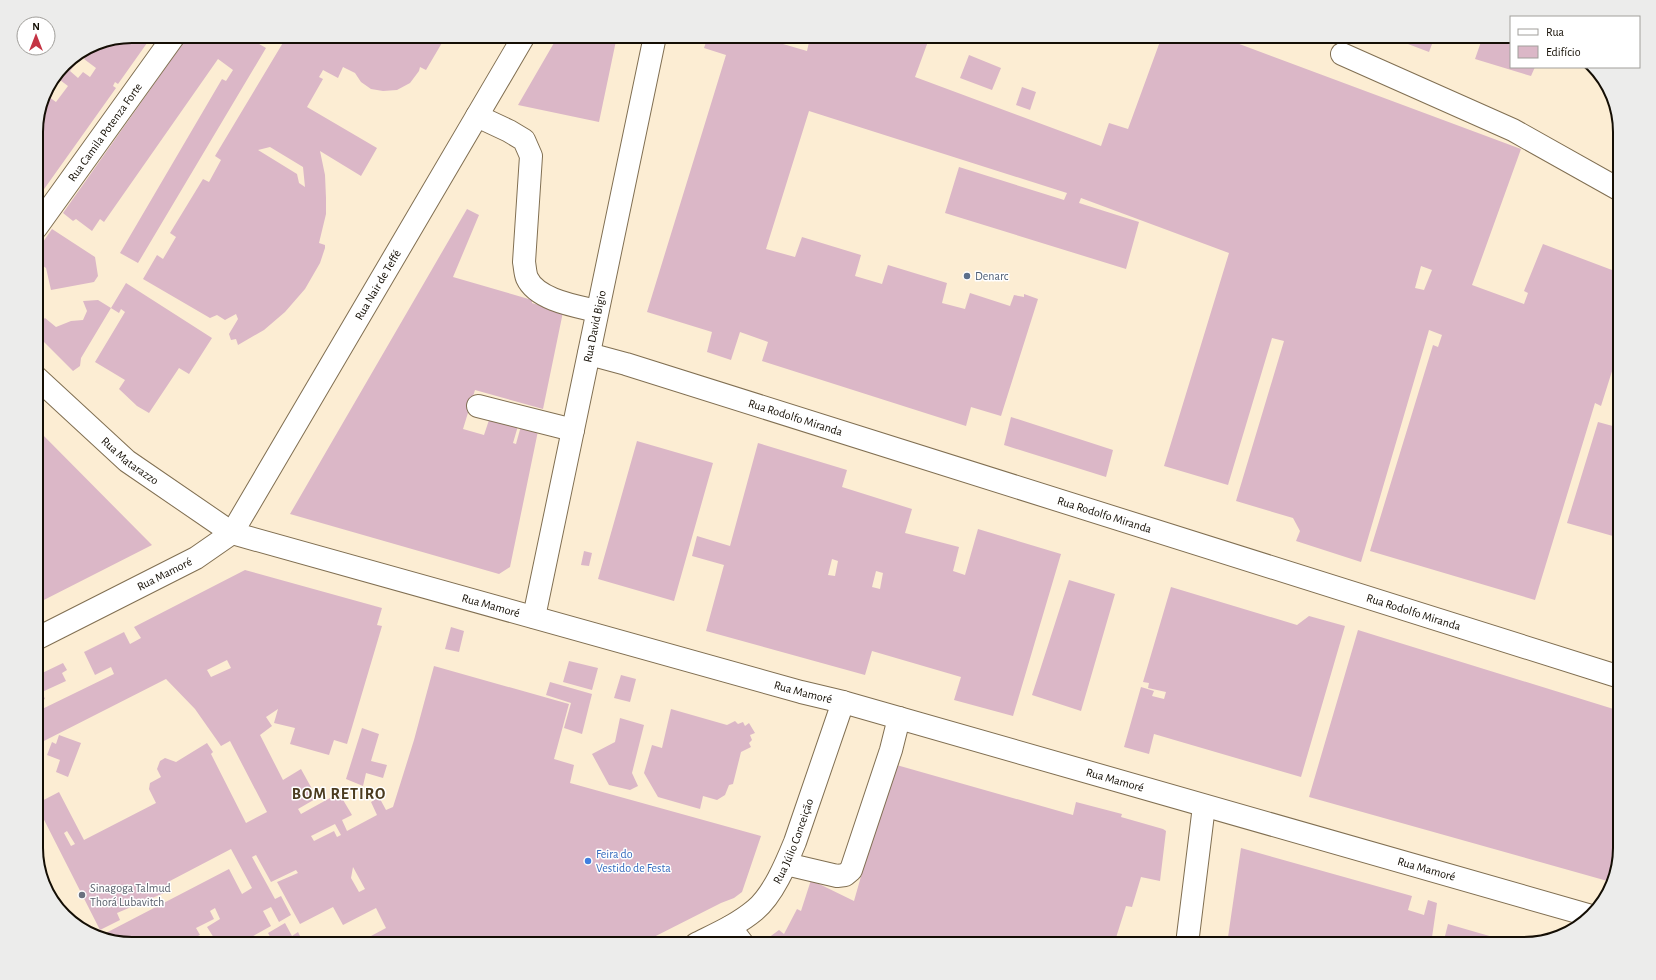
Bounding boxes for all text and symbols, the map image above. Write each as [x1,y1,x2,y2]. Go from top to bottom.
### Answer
north arrow [16,16,56,56]
legend [1510,16,1640,68]
text: N [32,21,40,32]
text: Rua [1546,26,1565,38]
text: Edifício [1546,46,1581,58]
street label: Rua Camila Potenza Forte [66,81,144,184]
street label: Rua Nair de Teffé [353,248,403,322]
place label: Denarc [975,270,1009,282]
marker: Denarc [962,271,972,281]
street label: Rua David Bigio [581,289,608,363]
street label: Rua Rodolfo Miranda [747,397,845,438]
street label: Rua Matarazzo [99,435,161,487]
street label: Rua Rodolfo Miranda [1056,494,1154,535]
street label: Rua Mamoré [135,555,194,593]
street label: Rua Mamoré [461,592,521,619]
street label: Rua Rodolfo Miranda [1365,592,1463,633]
street label: Rua Mamoré [773,679,833,705]
street label: Rua Mamoré [1085,766,1145,794]
district label: BOM RETIRO [292,786,386,802]
street label: Rua Júlio Conceição [771,797,815,886]
place label: Feira do Vestido de Festa [596,848,671,874]
street label: Rua Mamoré [1396,855,1457,883]
marker: Feira do Vestido de Festa [583,856,593,866]
place label: Sinagoga Talmud Thorá Lubavitch [90,882,171,908]
marker: Sinagoga Talmud Thorá Lubavitch [77,890,87,900]

